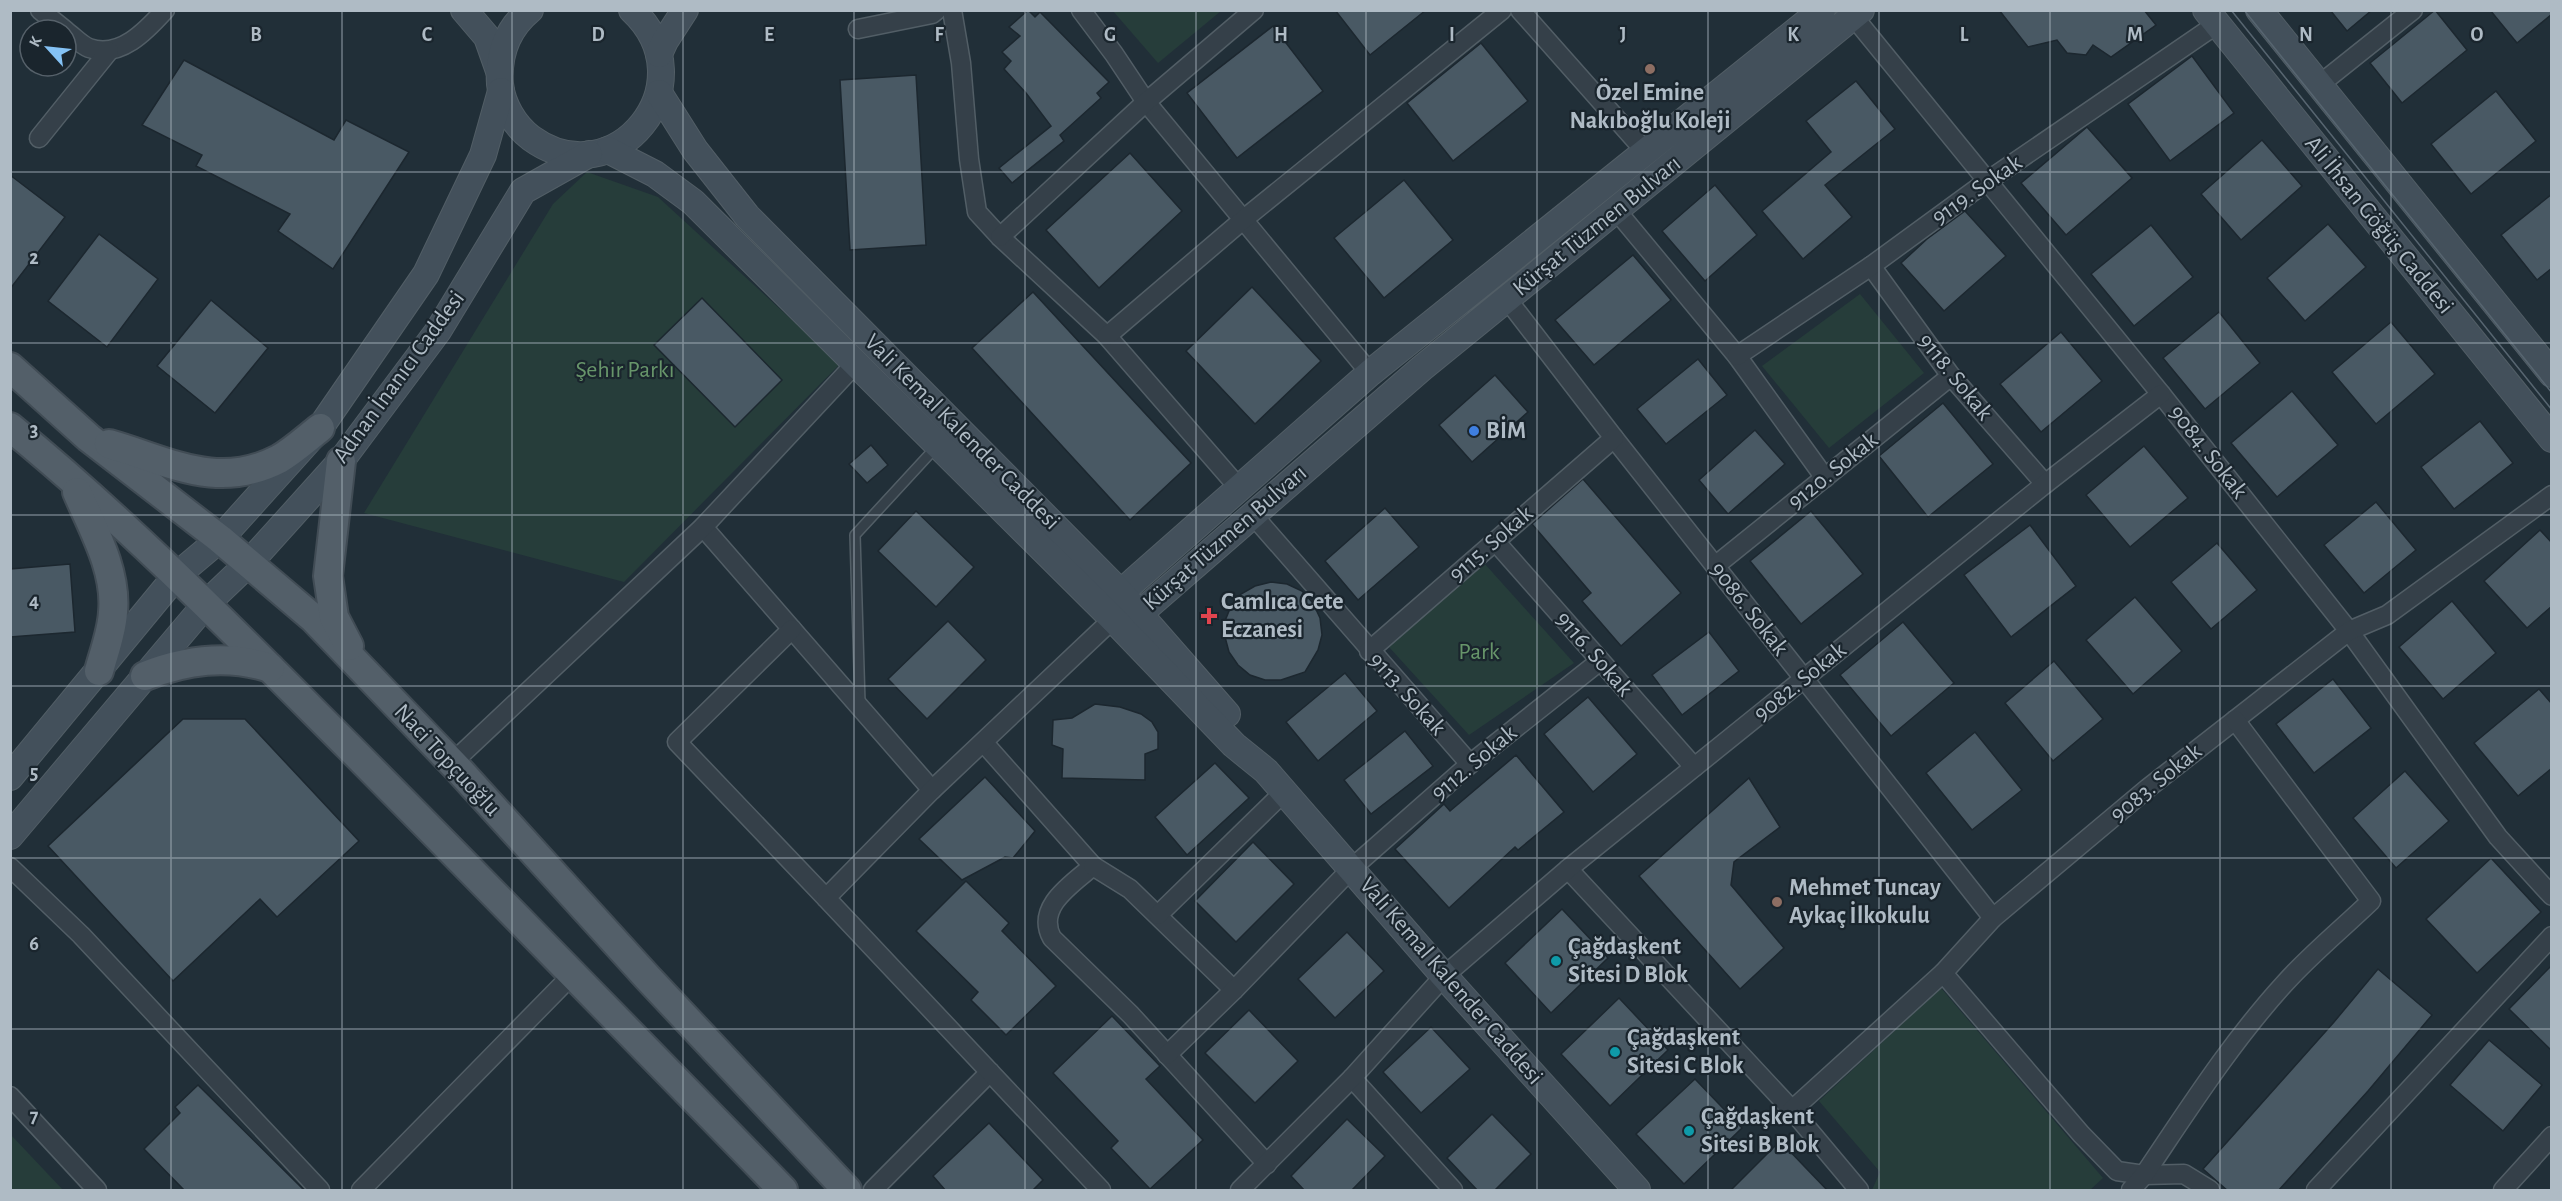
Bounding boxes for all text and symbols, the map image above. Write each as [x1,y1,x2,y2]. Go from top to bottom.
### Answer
north arrow [18,18,78,78]
text: B [250,25,262,45]
text: C [422,25,433,45]
text: D [591,25,605,45]
text: E [764,25,774,45]
text: F [934,25,944,45]
text: G [1104,25,1116,45]
text: H [1274,25,1288,45]
text: I [1449,25,1455,45]
text: J [1620,25,1626,45]
text: K [1787,25,1799,45]
text: L [1960,25,1969,45]
text: M [2127,25,2143,45]
text: N [2299,25,2313,45]
text: O [2471,25,2484,45]
text: K [26,33,45,49]
marker: Özel Emine Nakıboğlu Koleji [1643,62,1657,76]
place label: Özel Emine Nakıboğlu Koleji [1570,78,1730,133]
street label: Ali İhsan Göğüş Caddesi [2300,131,2459,318]
street label: 9119. Sokak [1928,150,2026,230]
street label: Kürşat Tüzmen Bulvarı [1509,151,1685,301]
text: 2 [29,248,39,268]
street label: Adnan İnanıcı Caddesi [328,286,469,467]
street label: 9118. Sokak [1913,329,1997,425]
street label: Vali Kemal Kalender Caddesi [860,330,1064,534]
park label: Şehir Parkı [575,358,675,382]
street label: 9084. Sokak [2164,401,2252,503]
place label: BİM [1486,416,1526,443]
text: 3 [30,420,38,440]
marker: BİM [1467,424,1481,438]
street label: 9120. Sokak [1784,428,1882,514]
street label: Kürşat Tüzmen Bulvarı [1139,461,1311,615]
street label: 9115. Sokak [1444,501,1538,587]
street label: 9086. Sokak [1705,558,1793,660]
place label: Camlıca Cete Eczanesi [1221,590,1344,642]
text: 4 [29,591,39,611]
street label: 9116. Sokak [1551,607,1637,701]
marker: Camlıca Cete Eczanesi [1202,609,1216,623]
street label: 9082. Sokak [1749,638,1851,726]
park label: Park [1458,640,1500,664]
street label: 9113. Sokak [1364,648,1450,740]
street label: Naci Topçuoğlu [389,699,505,821]
street label: 9112. Sokak [1427,721,1521,805]
street label: 9083. Sokak [2106,739,2206,827]
text: 5 [30,763,38,783]
street label: Vali Kemal Kalender Caddesi [1355,873,1547,1089]
place label: Mehmet Tuncay Aykaç İlkokulu [1789,876,1941,928]
marker: Mehmet Tuncay Aykaç İlkokulu [1770,895,1784,909]
text: 6 [29,934,39,954]
place label: Çağdaşkent Sitesi D Blok [1568,935,1688,987]
marker: Çağdaşkent Sitesi D Blok [1549,954,1563,968]
place label: Çağdaşkent Sitesi C Blok [1627,1026,1744,1078]
marker: Çağdaşkent Sitesi C Blok [1608,1045,1622,1059]
place label: Çağdaşkent Sitesi B Blok [1701,1105,1819,1157]
text: 7 [30,1106,39,1126]
marker: Çağdaşkent Sitesi B Blok [1682,1124,1696,1138]

